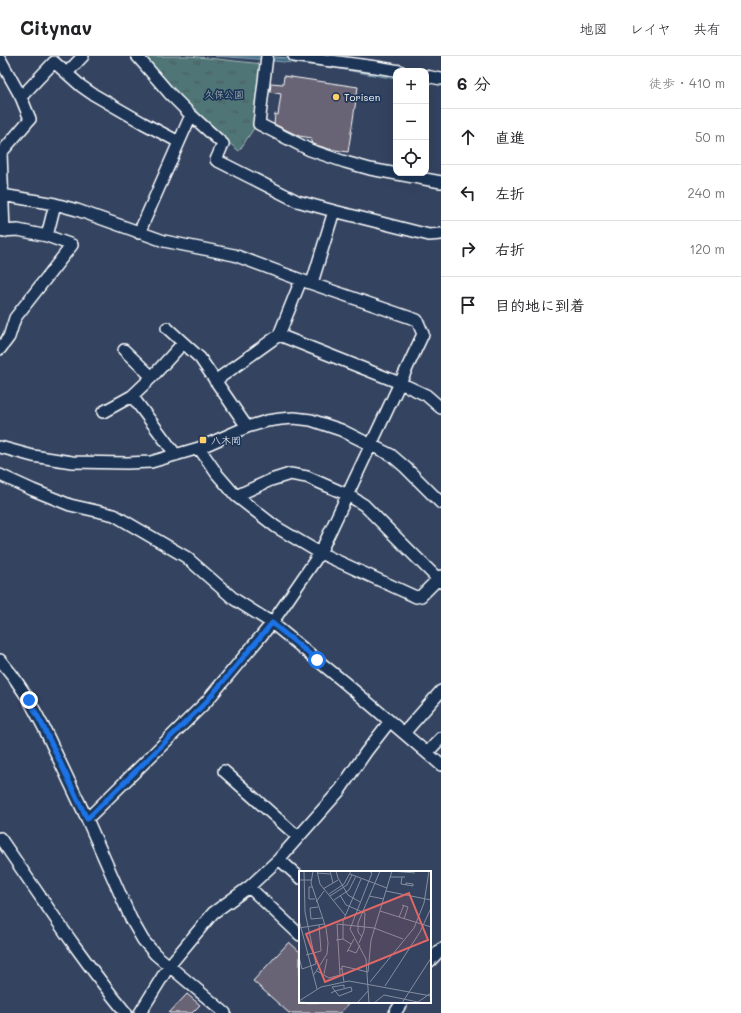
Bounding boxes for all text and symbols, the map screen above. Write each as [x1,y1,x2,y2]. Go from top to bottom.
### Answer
text: Citynav [20,15,92,40]
text: 地図 [580,19,608,38]
text: レイヤ [630,19,671,38]
text: 共有 [693,19,721,38]
map controls [393,68,429,176]
button: + [393,68,429,104]
text: 6 分 [457,72,490,94]
text: 徒歩 · 410 m [649,74,725,91]
park label: 久保公園 [204,87,244,101]
place label: Torisen [344,90,380,104]
marker: Torisen [331,92,341,102]
button: − [393,104,429,140]
icon: ahead [457,126,479,148]
text: 直進 [495,127,525,147]
text: 50 m [695,128,725,145]
button: locate [393,140,429,176]
icon: left [457,182,479,204]
text: 左折 [495,183,525,203]
text: 240 m [688,184,725,201]
icon: right [457,238,479,260]
text: 右折 [495,239,525,259]
text: 120 m [689,240,725,257]
icon: arrive [457,294,479,316]
text: 目的地に到着 [495,295,585,315]
place label: 八木岡 [211,433,241,447]
marker: 八木岡 [198,435,208,445]
route start [308,651,326,669]
route end [20,691,38,709]
inset map [299,871,431,1003]

